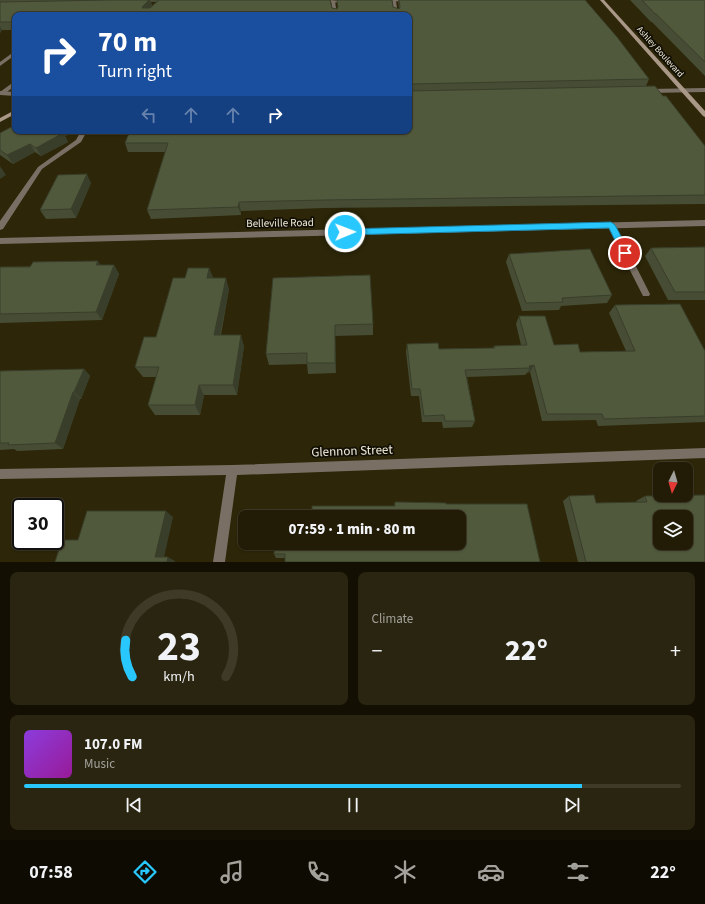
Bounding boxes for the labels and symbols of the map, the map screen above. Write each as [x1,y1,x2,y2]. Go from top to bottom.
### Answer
street label: Ashley Boulevard [633,23,687,81]
position arrow [324,211,366,253]
street label: Belleville Road [246,215,314,231]
pin [608,236,642,270]
street label: Glennon Street [311,441,394,461]
north arrow [653,462,693,502]
speed limit sign: 30 [12,498,64,550]

